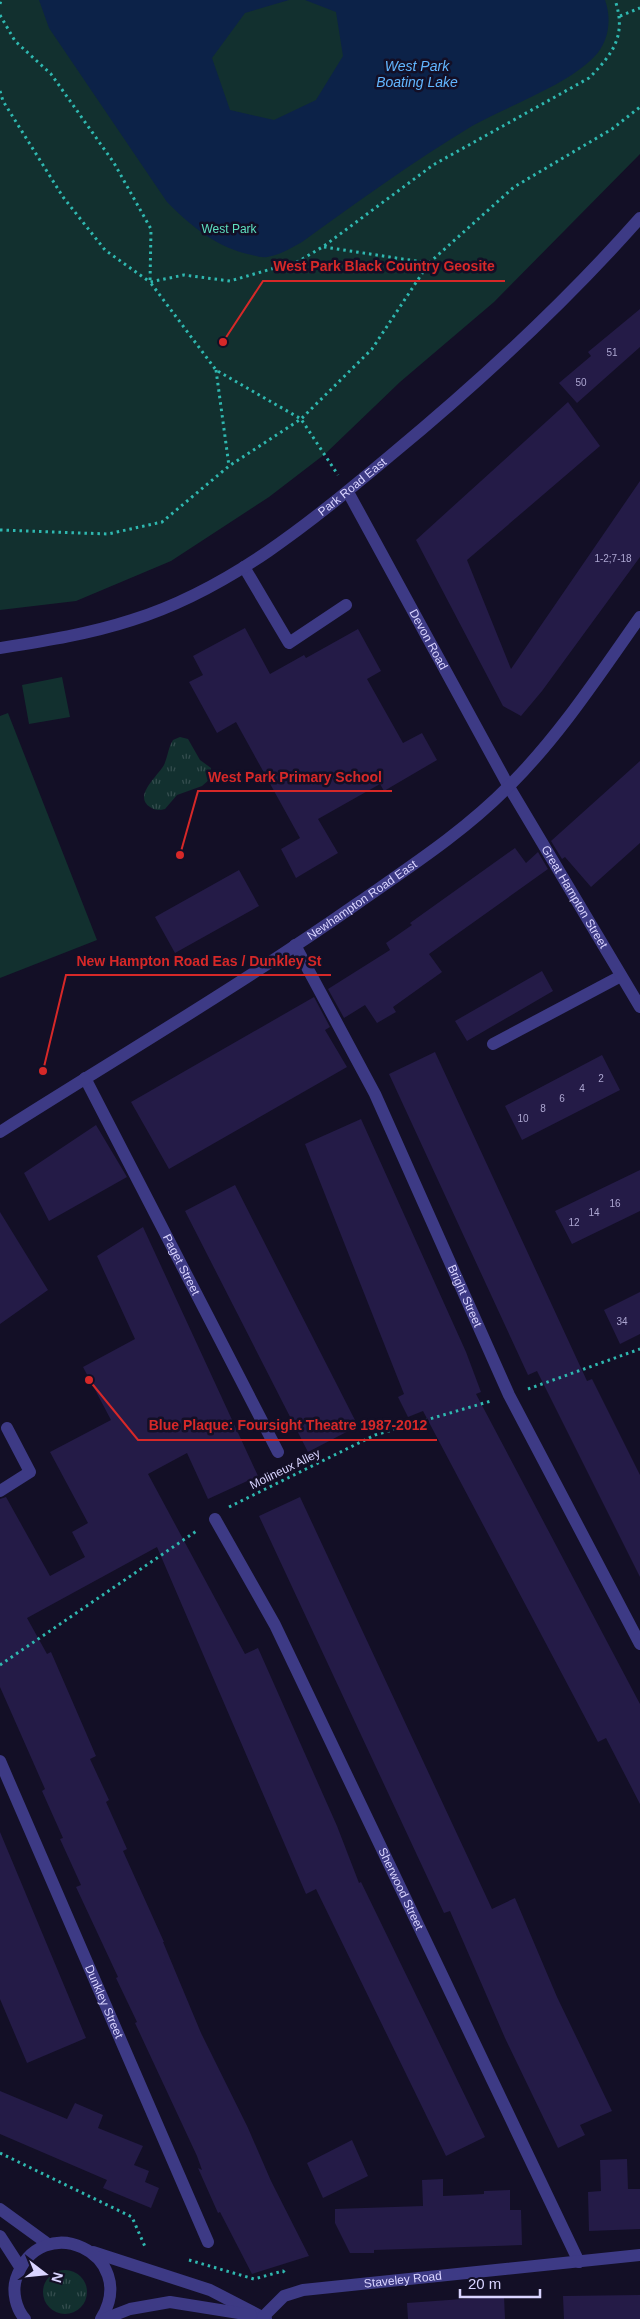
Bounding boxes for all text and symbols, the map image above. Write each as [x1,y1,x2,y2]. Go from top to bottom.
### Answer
water label: West Park Boating Lake [376,58,458,90]
park label: West Park [201,222,258,236]
callout: West Park Black Country Geosite [263,252,505,281]
text: West Park Black Country Geosite [273,258,495,274]
house number: 51 [606,347,618,358]
house number: 50 [575,377,587,388]
street label: Park Road East [315,454,390,519]
house number: 1-2;7-18 [594,553,632,564]
street label: Devon Road [406,607,451,672]
callout: West Park Primary School [198,762,392,791]
text: West Park Primary School [208,769,382,785]
street label: Great Hampton Street [538,843,611,952]
street label: Newhampton Road East [304,857,420,943]
callout: New Hampton Road Eas / Dunkley St [66,946,331,975]
text: New Hampton Road Eas / Dunkley St [76,953,322,969]
house number: 2 [598,1073,604,1084]
house number: 4 [579,1083,585,1094]
house number: 6 [559,1093,565,1104]
house number: 8 [540,1103,546,1114]
house number: 10 [517,1113,529,1124]
house number: 16 [609,1198,621,1209]
house number: 14 [588,1207,600,1218]
house number: 12 [568,1217,580,1228]
street label: Paget Street [160,1232,203,1298]
street label: Bright Street [445,1262,485,1330]
house number: 34 [616,1316,628,1327]
callout: Blue Plaque: Foursight Theatre 1987-2012 [138,1411,437,1440]
text: Blue Plaque: Foursight Theatre 1987-2012 [149,1417,427,1433]
street label: Molineux Alley [247,1446,323,1492]
street label: Sherwood Street [375,1845,427,1933]
street label: Dunkley Street [82,1963,126,2041]
north arrow [20,2249,70,2299]
scale bar [460,2266,540,2298]
street label: Staveley Road [363,2269,442,2291]
text: N [48,2271,67,2285]
text: 20 m [468,2275,501,2292]

